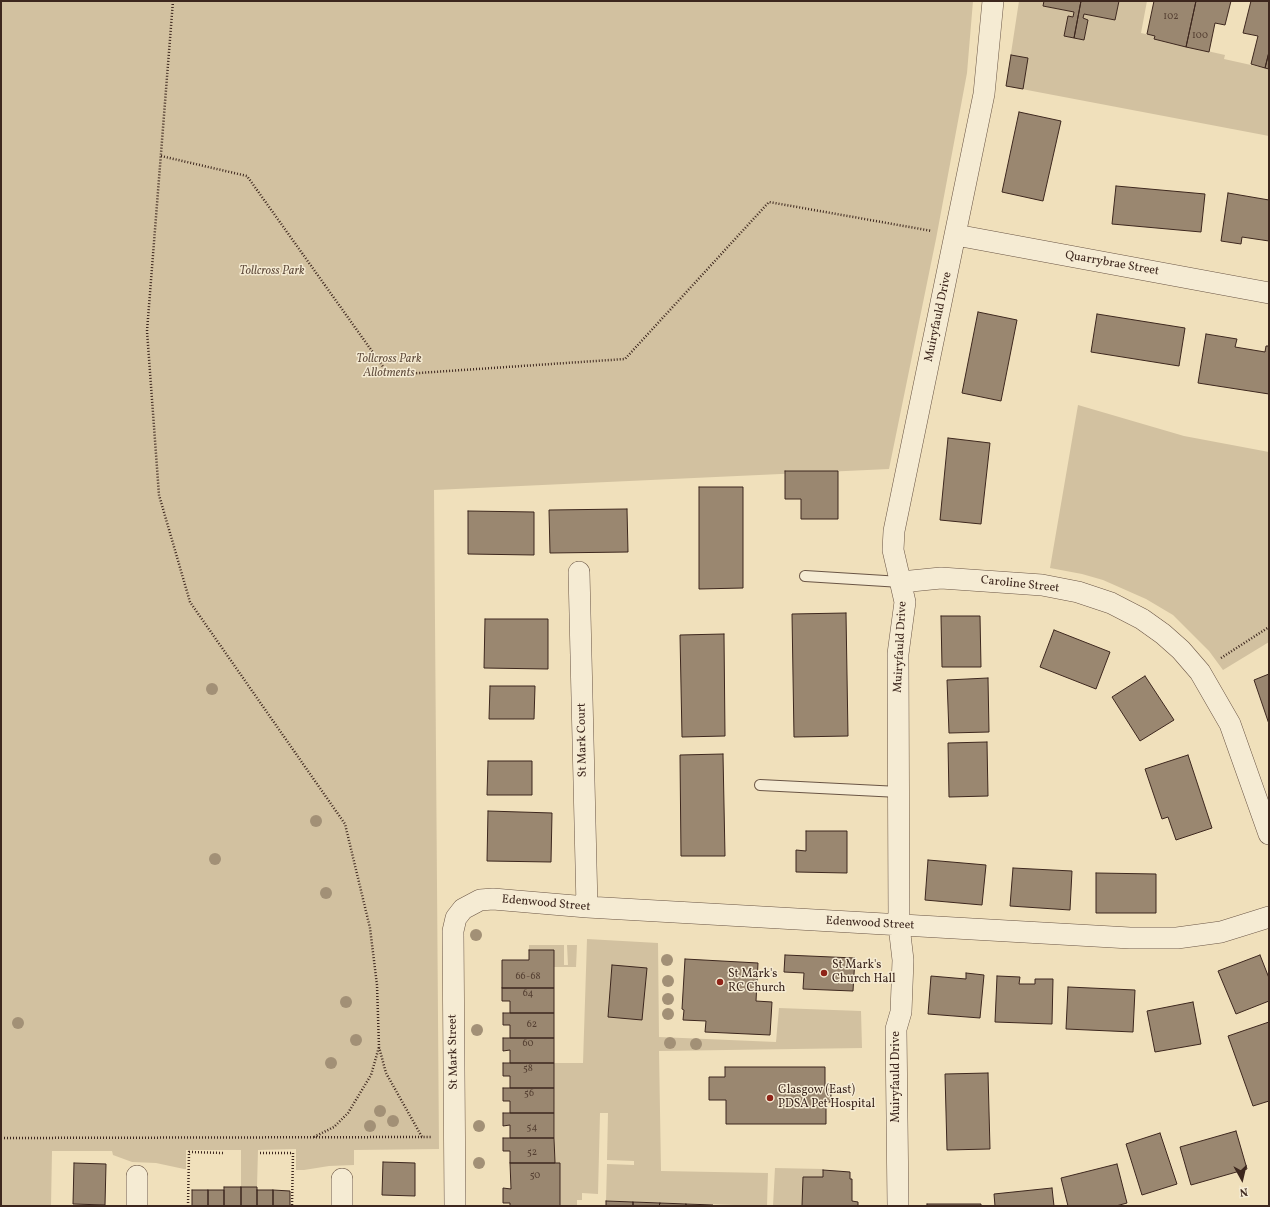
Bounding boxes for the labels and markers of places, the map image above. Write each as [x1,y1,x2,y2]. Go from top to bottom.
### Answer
place label: St Mark's Church Hall [832,959,896,987]
place label: St Mark's RC Church [728,968,785,996]
marker: St Mark's Church Hall [819,968,829,978]
marker: St Mark's RC Church [715,977,725,987]
place label: Glasgow (East) PDSA Pet Hospital [778,1084,875,1112]
marker: Glasgow (East) PDSA Pet Hospital [765,1093,775,1103]

